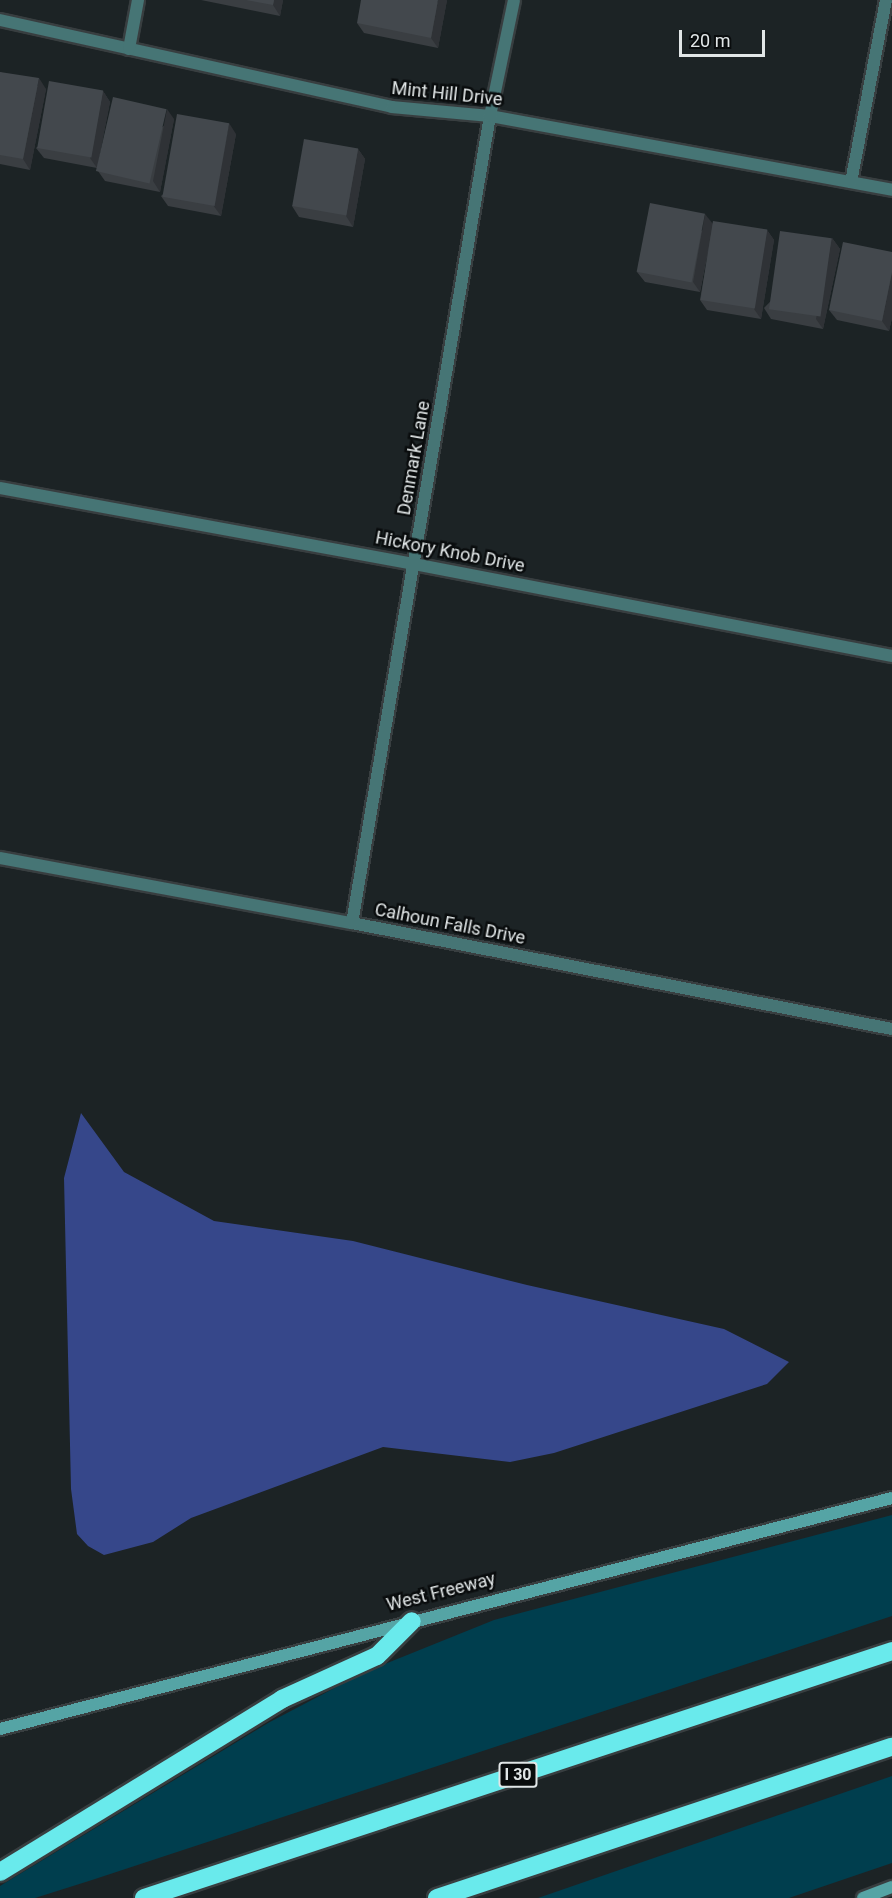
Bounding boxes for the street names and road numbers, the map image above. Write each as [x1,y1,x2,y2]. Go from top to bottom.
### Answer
street label: Mint Hill Drive [391,77,503,111]
street label: Denmark Lane [393,399,435,517]
street label: Hickory Knob Drive [374,527,526,577]
street label: Calhoun Falls Drive [373,899,527,949]
street label: West Freeway [384,1568,498,1616]
road number: I 30 [497,1762,539,1788]

